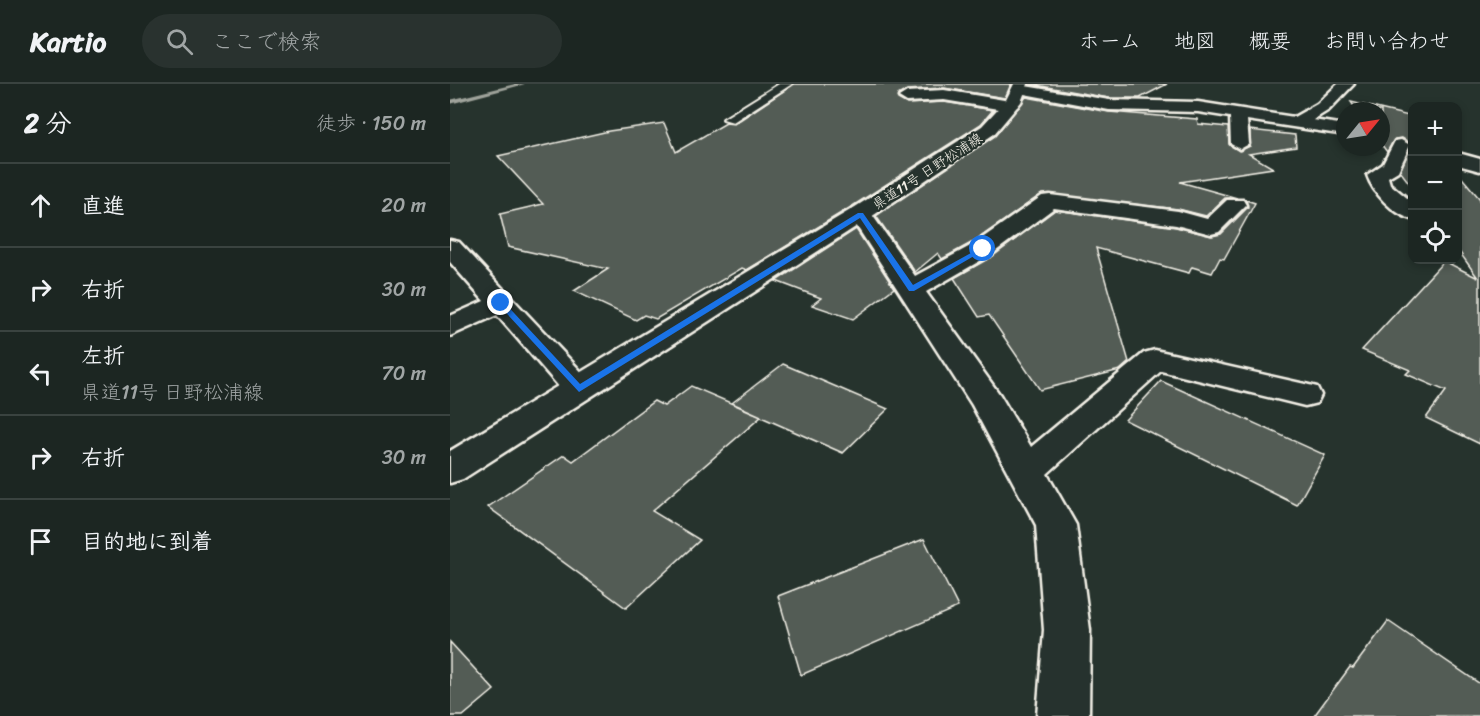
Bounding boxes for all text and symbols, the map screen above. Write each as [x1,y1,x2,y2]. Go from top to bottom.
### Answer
search box [142,14,562,68]
text: Kartio [30,17,106,66]
text: ここで検索 [211,22,321,61]
text: ホーム [1079,22,1141,60]
text: 地図 [1174,22,1216,60]
text: 概要 [1249,22,1291,60]
text: お問い合わせ [1324,22,1450,60]
icon: search [163,25,196,58]
text: 2 分 [24,100,72,146]
north arrow [1336,102,1390,156]
map controls [1408,102,1462,264]
button: + [1408,102,1462,156]
text: 徒歩 · 150 m [316,106,426,141]
street label: 県道11号 日野松浦線 [867,126,988,217]
button: − [1408,156,1462,210]
text: 直進 [81,186,125,225]
text: 20 m [381,188,426,223]
icon: ahead [24,189,57,222]
button: locate [1408,210,1462,264]
route start [969,235,995,261]
text: 右折 [81,270,125,309]
text: 30 m [382,272,426,307]
icon: right [24,273,57,306]
route end [487,289,513,315]
text: 左折 [81,336,125,375]
text: 70 m [381,356,426,391]
icon: left [24,357,57,390]
text: 県道11号 日野松浦線 [81,375,263,410]
text: 右折 [81,438,125,477]
text: 30 m [382,440,426,475]
icon: right [24,441,57,474]
text: 目的地に到着 [81,522,213,561]
icon: arrive [24,525,57,558]

